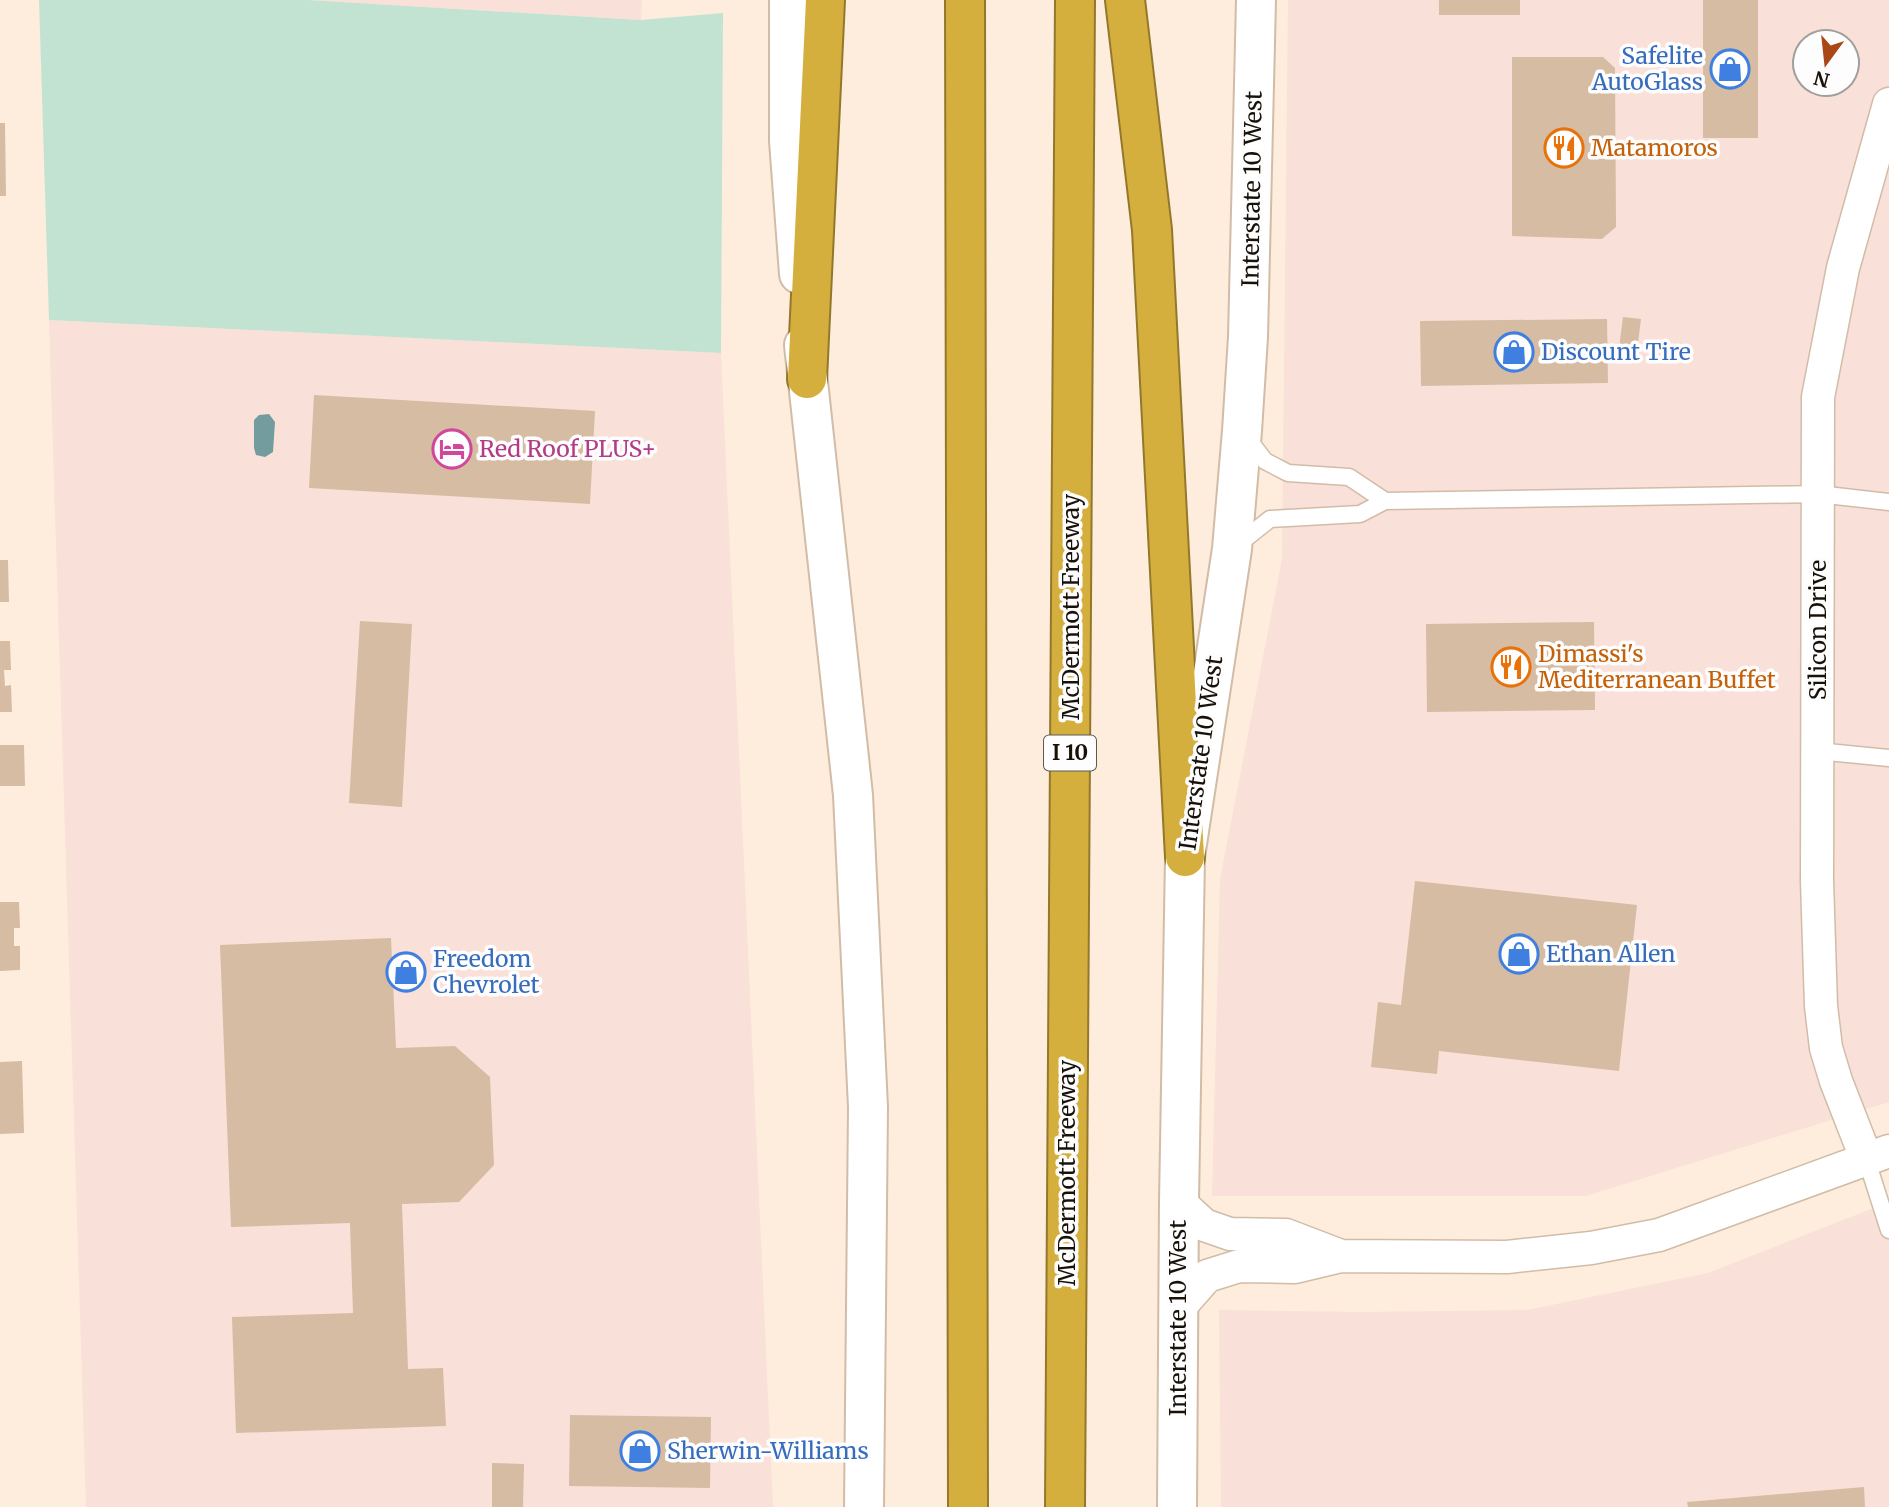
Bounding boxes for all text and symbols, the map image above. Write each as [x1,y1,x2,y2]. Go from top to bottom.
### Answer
north arrow [1791,28,1861,98]
place label: Safelite AutoGlass [1591,41,1703,96]
shop icon: Safelite AutoGlass [1709,48,1751,90]
text: N [1811,66,1832,93]
street label: Interstate 10 West [1235,91,1268,287]
restaurant icon: Matamoros [1543,127,1585,169]
place label: Matamoros [1591,133,1718,162]
shop icon: Discount Tire [1493,331,1535,373]
place label: Discount Tire [1541,337,1691,366]
hotel icon: Red Roof PLUS+ [431,428,473,470]
place label: Red Roof PLUS+ [479,434,656,463]
street label: McDermott Freeway [1056,493,1085,720]
street label: Silicon Drive [1803,560,1832,700]
place label: Dimassi's Mediterranean Buffet [1538,639,1776,694]
restaurant icon: Dimassi's Mediterranean Buffet [1490,646,1532,688]
street label: Interstate 10 West [1172,654,1229,852]
road number: I 10 [1044,736,1096,770]
shop icon: Ethan Allen [1498,933,1540,975]
place label: Ethan Allen [1546,939,1675,968]
place label: Freedom Chevrolet [433,944,540,999]
shop icon: Freedom Chevrolet [385,951,427,993]
street label: McDermott Freeway [1052,1059,1081,1286]
street label: Interstate 10 West [1163,1220,1192,1416]
shop icon: Sherwin-Williams [619,1430,661,1472]
place label: Sherwin-Williams [667,1436,869,1465]

